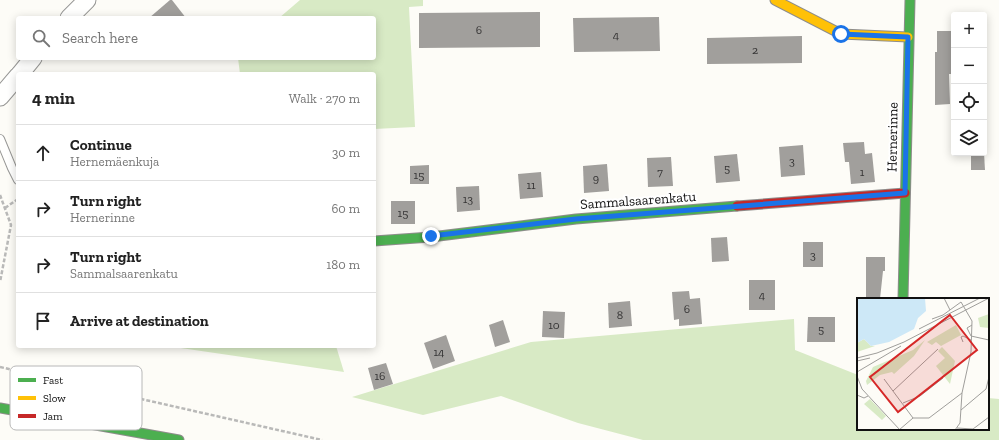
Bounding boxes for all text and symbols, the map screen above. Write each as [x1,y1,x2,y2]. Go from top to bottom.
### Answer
map controls [951,12,987,156]
button: + [951,12,987,48]
search box [16,16,376,60]
house number: 6 [476,23,482,37]
route start [832,25,850,43]
icon: search [30,27,52,49]
house number: 4 [613,28,620,42]
text: Search here [62,29,138,47]
house number: 2 [752,43,758,57]
button: − [951,48,987,84]
button: locate [951,84,987,120]
text: 4 min [32,88,75,108]
text: Walk · 270 m [289,91,360,106]
street label: Hernerinne [883,102,902,172]
button: layers [951,120,987,156]
text: Continue [70,136,132,154]
icon: ahead [32,142,54,164]
text: 30 m [332,145,360,160]
text: Hernemäenkuja [70,154,159,169]
house number: 3 [789,154,795,168]
house number: 5 [724,161,730,175]
house number: 7 [657,165,663,179]
house number: 1 [860,165,865,179]
house number: 15 [414,168,424,182]
house number: 9 [593,171,599,185]
house number: 11 [526,178,536,192]
street label: Sammalsaarenkatu [580,188,697,213]
text: Turn right [70,192,141,210]
house number: 13 [463,192,473,206]
icon: right [32,198,54,220]
text: 60 m [331,201,360,216]
house number: 15 [398,206,408,220]
text: Hernerinne [70,210,135,225]
route end [422,227,440,245]
text: Turn right [70,248,141,266]
house number: 3 [810,248,816,262]
icon: right [32,254,54,276]
text: 180 m [326,257,360,272]
text: Sammalsaarenkatu [70,266,178,281]
house number: 4 [759,288,766,302]
inset map [857,298,989,430]
house number: 6 [684,302,690,316]
house number: 8 [617,308,623,322]
icon: arrive [32,310,54,332]
text: Arrive at destination [70,312,209,330]
house number: 10 [548,318,560,332]
house number: 5 [818,322,824,336]
house number: 14 [433,345,445,359]
legend [10,366,142,430]
house number: 16 [375,369,386,383]
text: Fast [43,374,64,387]
text: Slow [43,392,66,405]
text: Jam [43,410,63,423]

